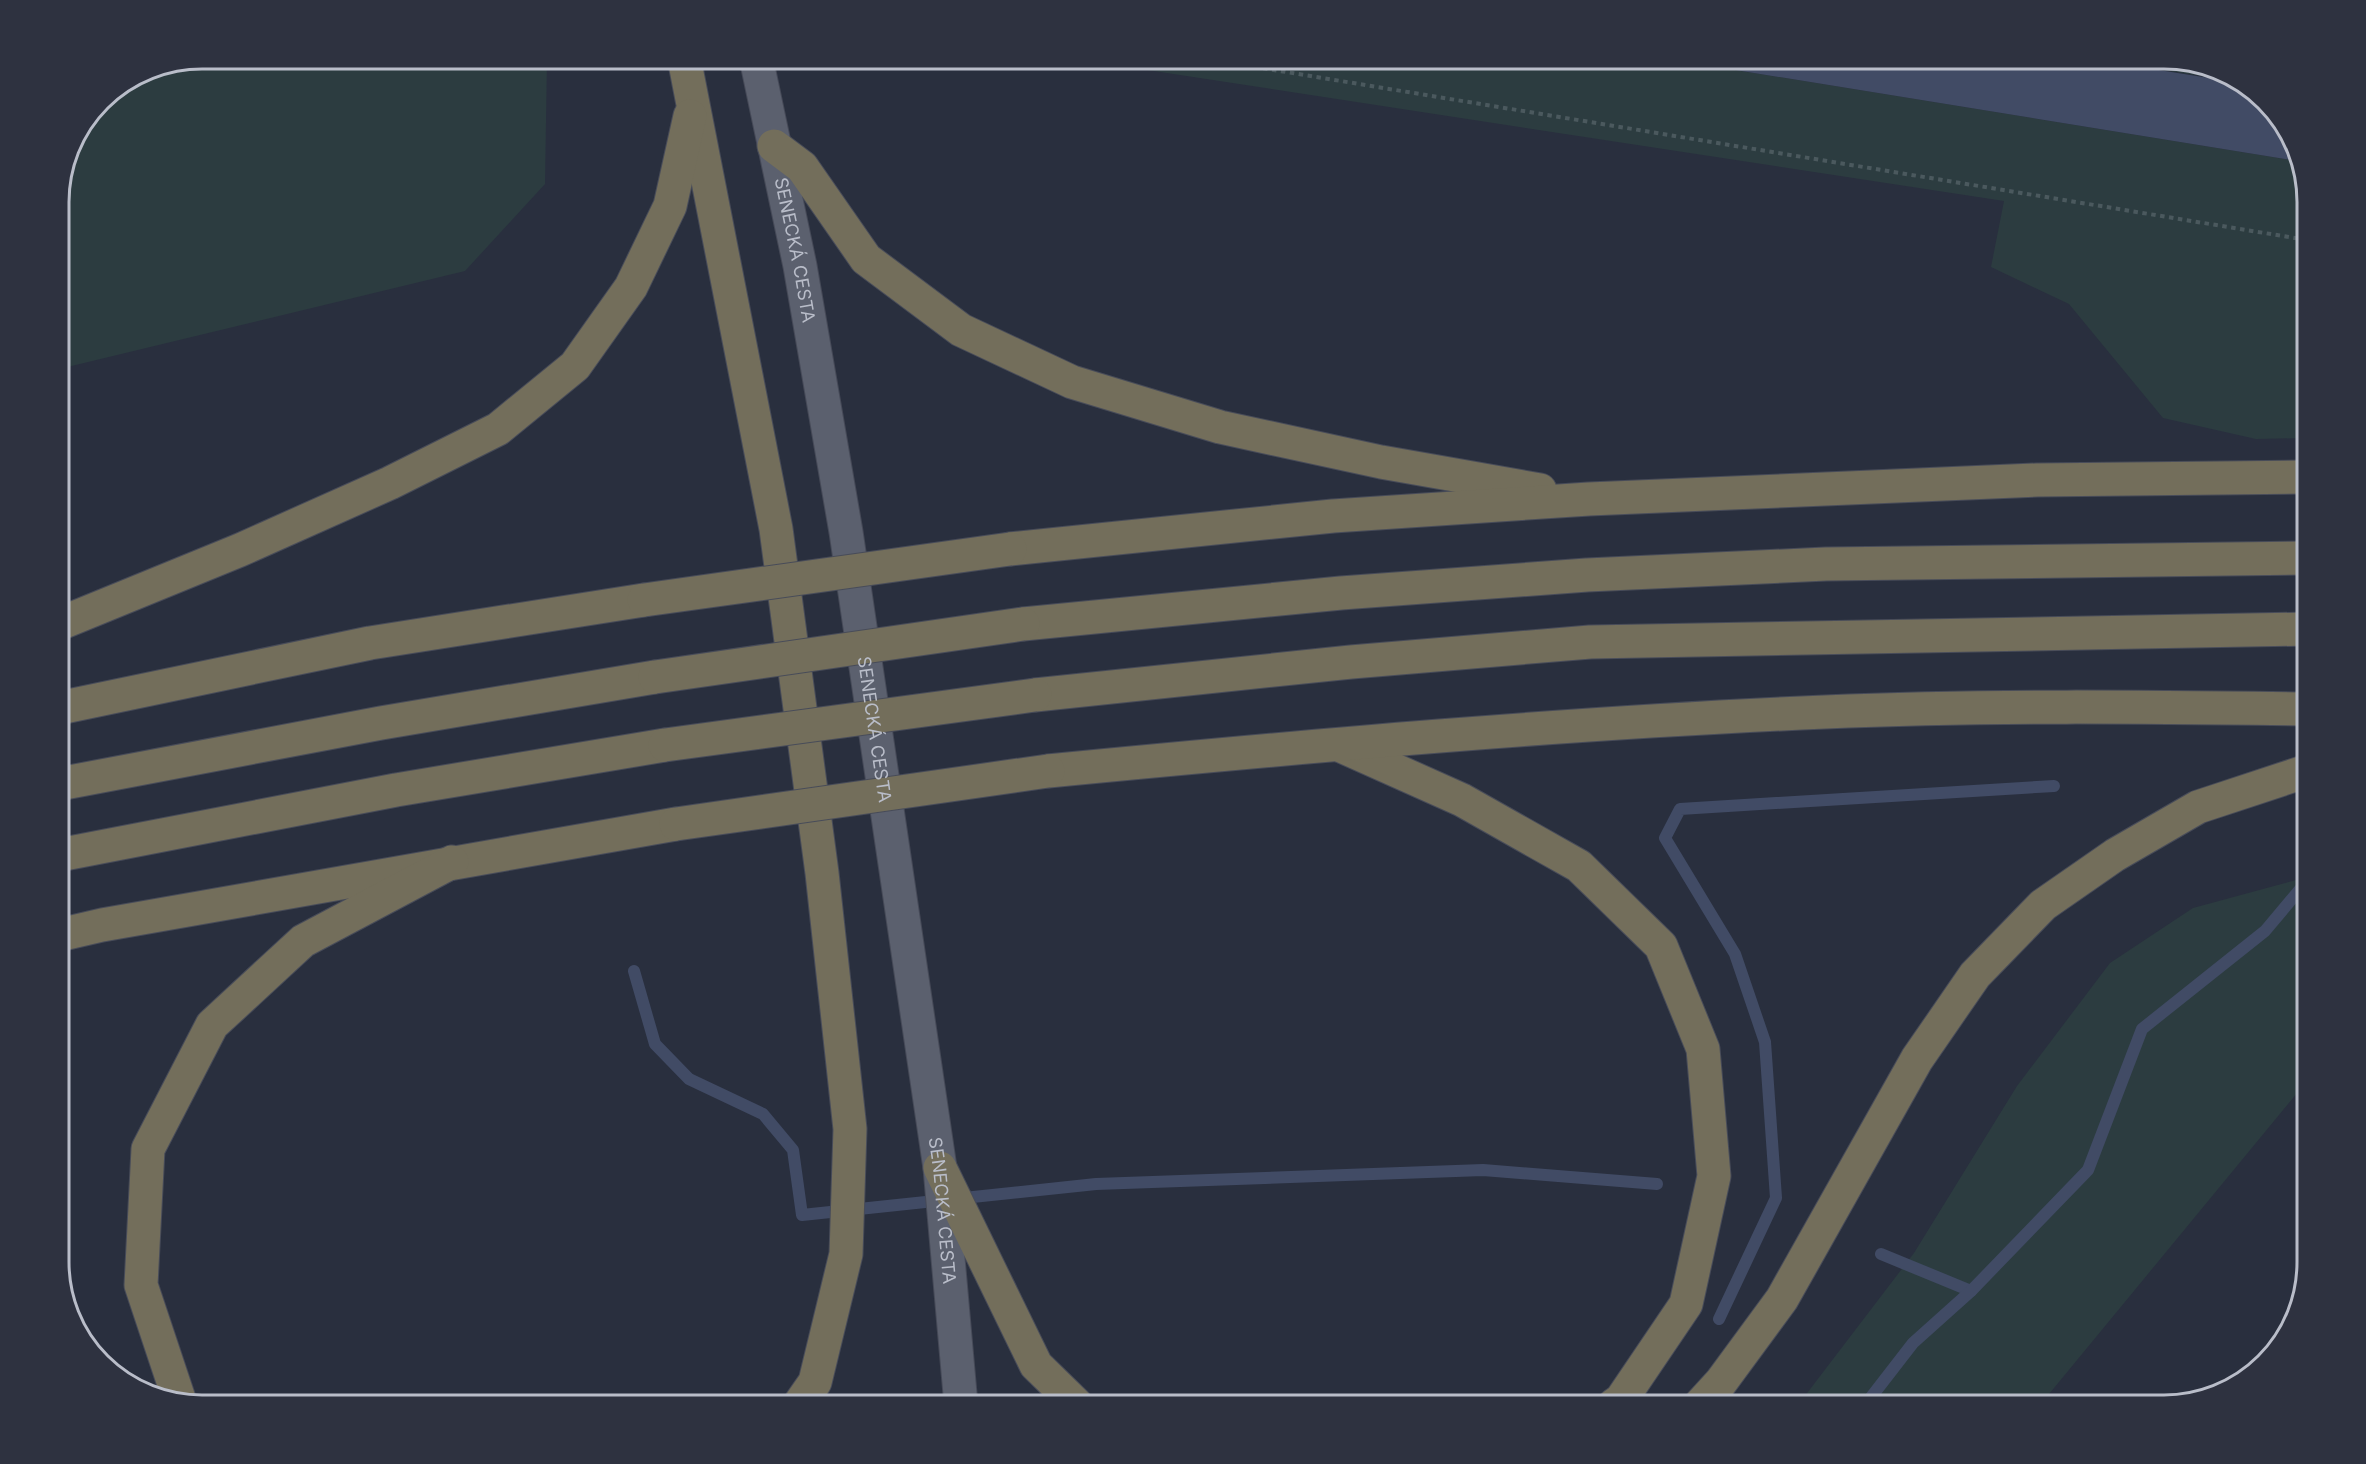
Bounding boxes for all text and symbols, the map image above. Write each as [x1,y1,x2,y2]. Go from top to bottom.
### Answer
street label: SENECKÁ CESTA [771,175,820,324]
street label: SENECKÁ CESTA [854,655,896,804]
street label: SENECKÁ CESTA [925,1136,961,1285]

